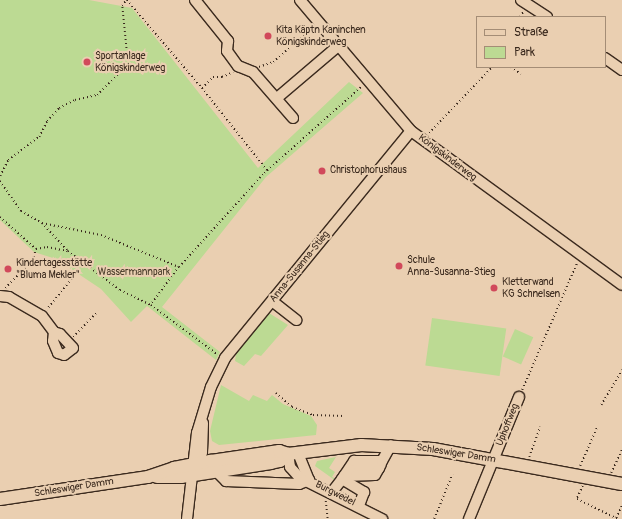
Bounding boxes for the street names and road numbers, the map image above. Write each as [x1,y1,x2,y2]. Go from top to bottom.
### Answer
street label: Königskinderweg [415,132,479,184]
street label: Anna-Susanna-Stieg [268,229,332,305]
street label: Uphoffweg [494,402,522,448]
street label: Schleswiger Damm [415,442,497,466]
street label: Schleswiger Damm [33,476,115,500]
street label: Burgwedel [313,479,357,509]

